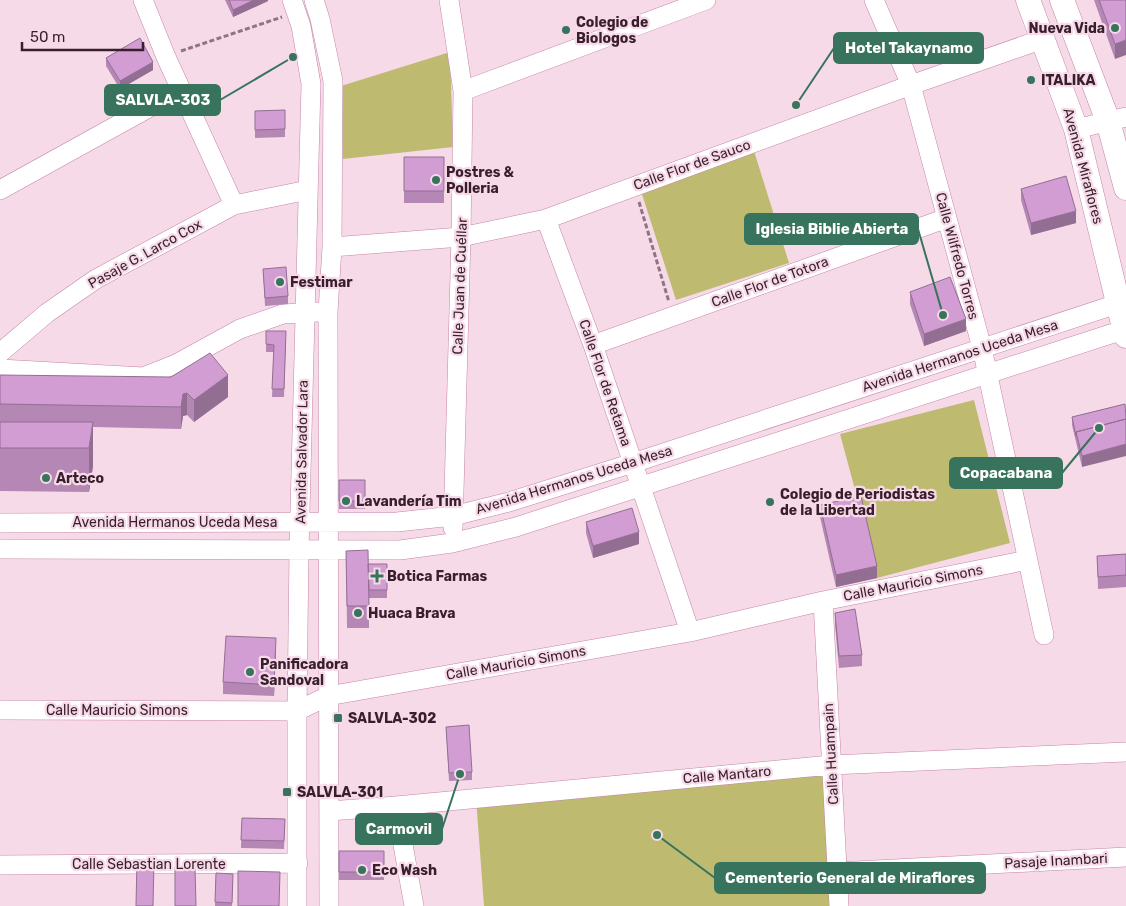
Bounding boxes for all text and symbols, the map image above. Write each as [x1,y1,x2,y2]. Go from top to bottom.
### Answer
place label: Colegio de Biologos [576,14,648,47]
scale bar [22,20,144,52]
place label: Nueva Vida [1028,20,1105,37]
marker: Nueva Vida [1109,22,1121,34]
marker: Colegio de Biologos [560,24,572,36]
text: 50 m [30,28,65,46]
callout: Hotel Takaynamo [834,33,983,63]
text: Hotel Takaynamo [845,39,973,57]
place label: ITALIKA [1041,72,1096,89]
marker: ITALIKA [1025,74,1037,86]
callout: SALVLA-303 [105,85,220,115]
text: SALVLA-303 [116,91,211,109]
street label: Avenida Miraflores [1059,106,1107,226]
street label: Calle Flor de Sauco [631,136,753,194]
place label: Postres & Polleria [446,164,515,197]
marker: Postres & Polleria [430,174,442,186]
street label: Calle Wilfredo Torres [932,191,982,321]
callout: Iglesia Biblie Abierta [745,214,918,244]
street label: Pasaje G. Larco Cox [85,215,205,292]
street label: Calle Juan de Cuéllar [449,217,471,355]
text: Iglesia Biblie Abierta [756,220,909,238]
street label: Calle Flor de Totora [709,253,831,311]
place label: Festimar [290,274,353,291]
marker: Festimar [274,276,286,288]
street label: Avenida Hermanos Uceda Mesa [860,316,1060,396]
street label: Calle Flor de Retama [575,317,635,449]
street label: Avenida Salvador Lara [292,380,312,524]
street label: Avenida Hermanos Uceda Mesa [474,442,674,518]
callout: Copacabana [950,458,1062,488]
text: Copacabana [960,464,1052,482]
place label: Arteco [56,470,104,487]
marker: Arteco [40,472,52,484]
place label: Colegio de Periodistas de la Libertad [780,486,935,519]
place label: Lavandería Tim [356,493,462,510]
marker: Lavandería Tim [340,495,352,507]
marker: Colegio de Periodistas de la Libertad [764,496,776,508]
street label: Avenida Hermanos Uceda Mesa [73,514,277,531]
street label: Calle Mauricio Simons [842,561,984,605]
place label: Botica Farmas [387,568,487,585]
marker: Botica Farmas [371,570,383,582]
place label: Huaca Brava [368,605,456,622]
marker: Huaca Brava [352,607,364,619]
street label: Calle Mauricio Simons [445,642,587,684]
place label: Panificadora Sandoval [260,656,348,689]
marker: Panificadora Sandoval [244,666,256,678]
street label: Calle Mauricio Simons [46,702,188,719]
street label: Calle Huampain [820,703,842,805]
place label: SALVLA-302 [348,710,436,727]
marker: SALVLA-302 [332,712,344,724]
street label: Calle Mantaro [682,763,772,787]
place label: SALVLA-301 [297,784,383,801]
marker: SALVLA-301 [281,786,293,798]
callout: Carmovil [356,814,442,844]
text: Carmovil [366,820,432,838]
street label: Pasaje Inambari [1004,850,1108,872]
street label: Calle Sebastian Lorente [72,856,226,873]
place label: Eco Wash [372,862,437,879]
callout: Cementerio General de Miraflores [715,863,985,893]
marker: Eco Wash [356,864,368,876]
text: Cementerio General de Miraflores [725,869,975,887]

